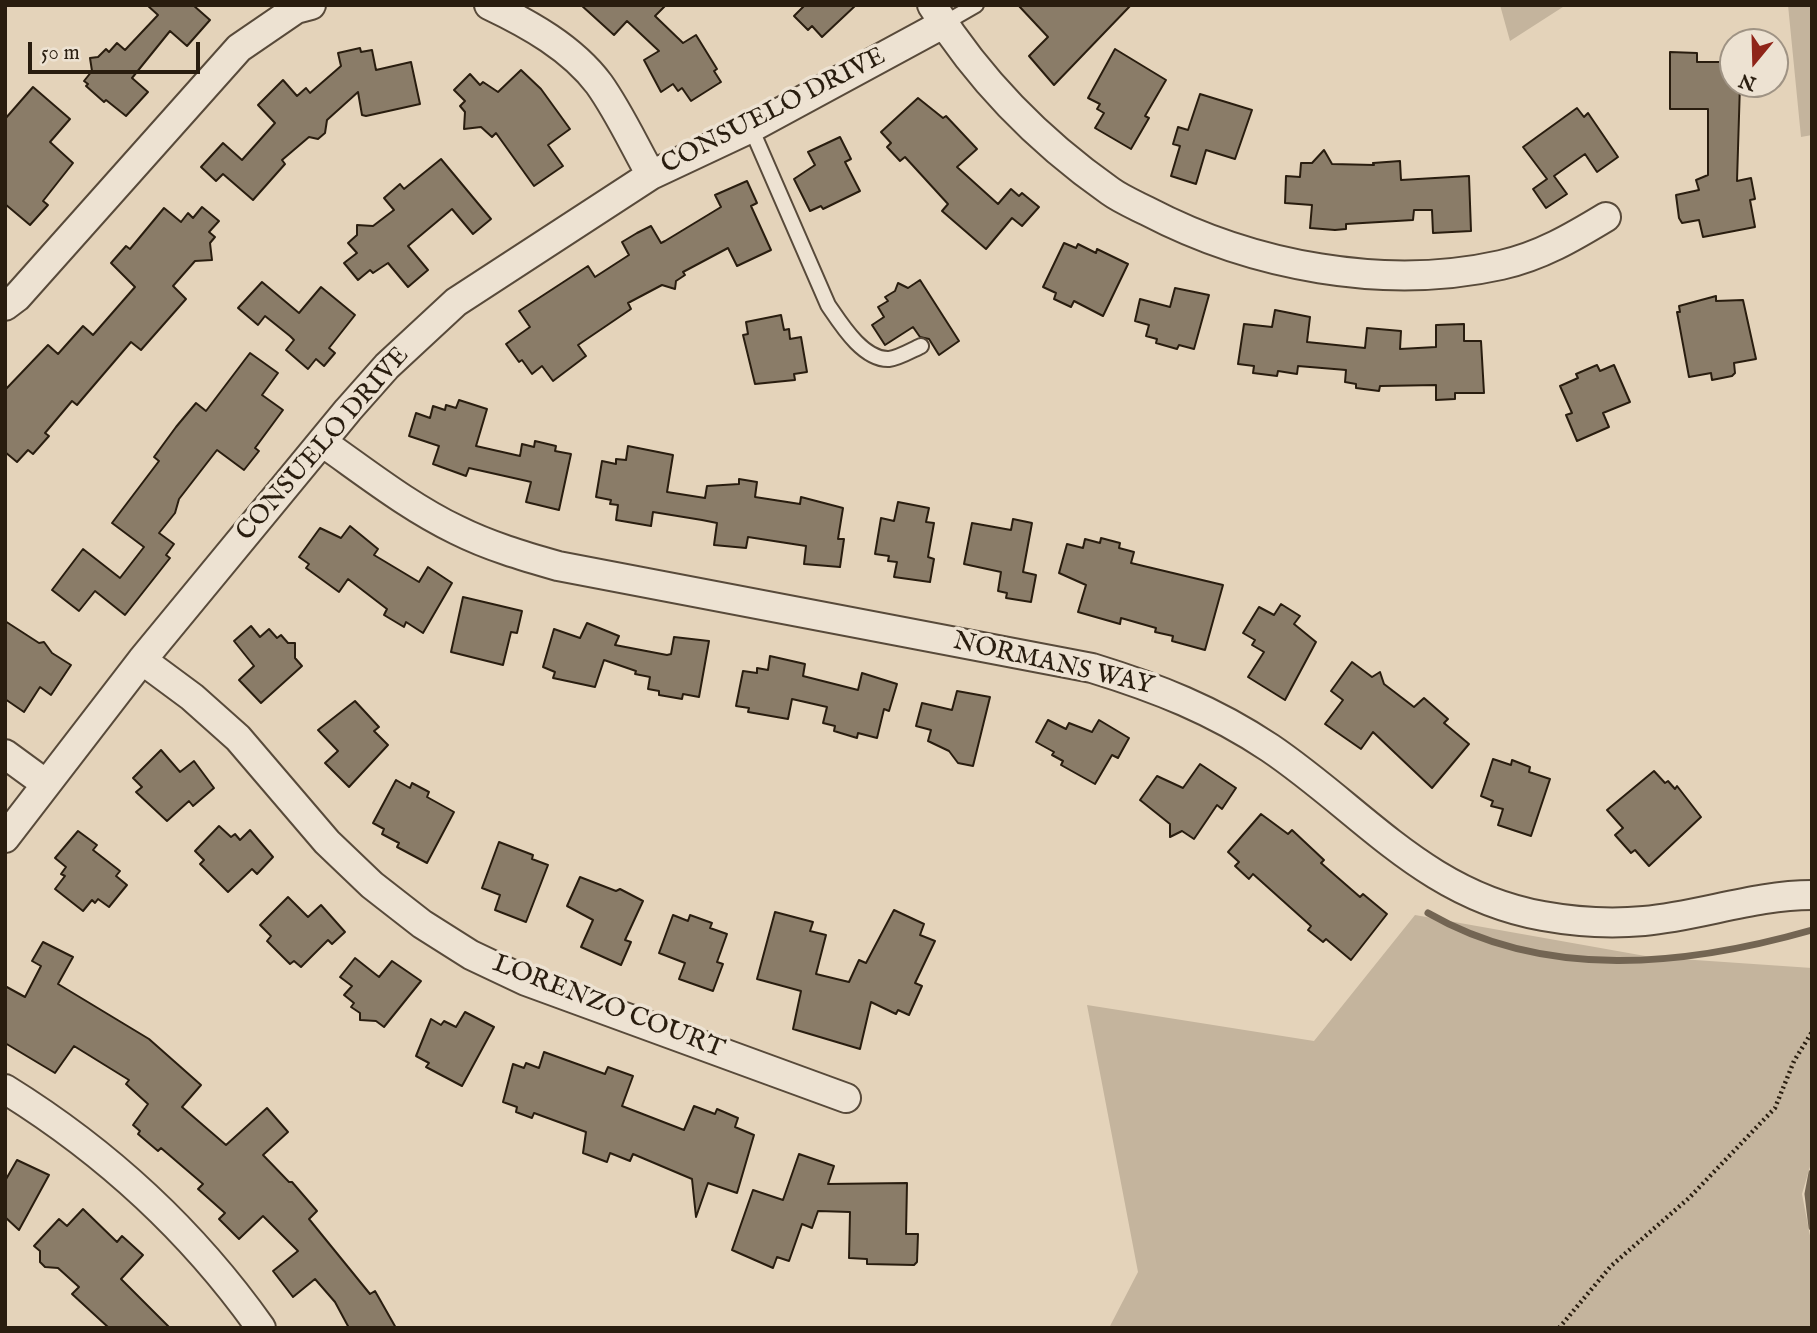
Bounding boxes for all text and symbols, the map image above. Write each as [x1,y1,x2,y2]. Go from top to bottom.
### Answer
scale bar [32,28,203,72]
north arrow [1719,28,1789,98]
text: 50 m [41,40,80,67]
street label: CONSUELO DRIVE [657,42,891,182]
text: N [1736,67,1760,95]
street label: CONSUELO DRIVE [231,341,417,549]
street label: NORMANS WAY [950,627,1156,703]
street label: LORENZO COURT [488,949,728,1067]

